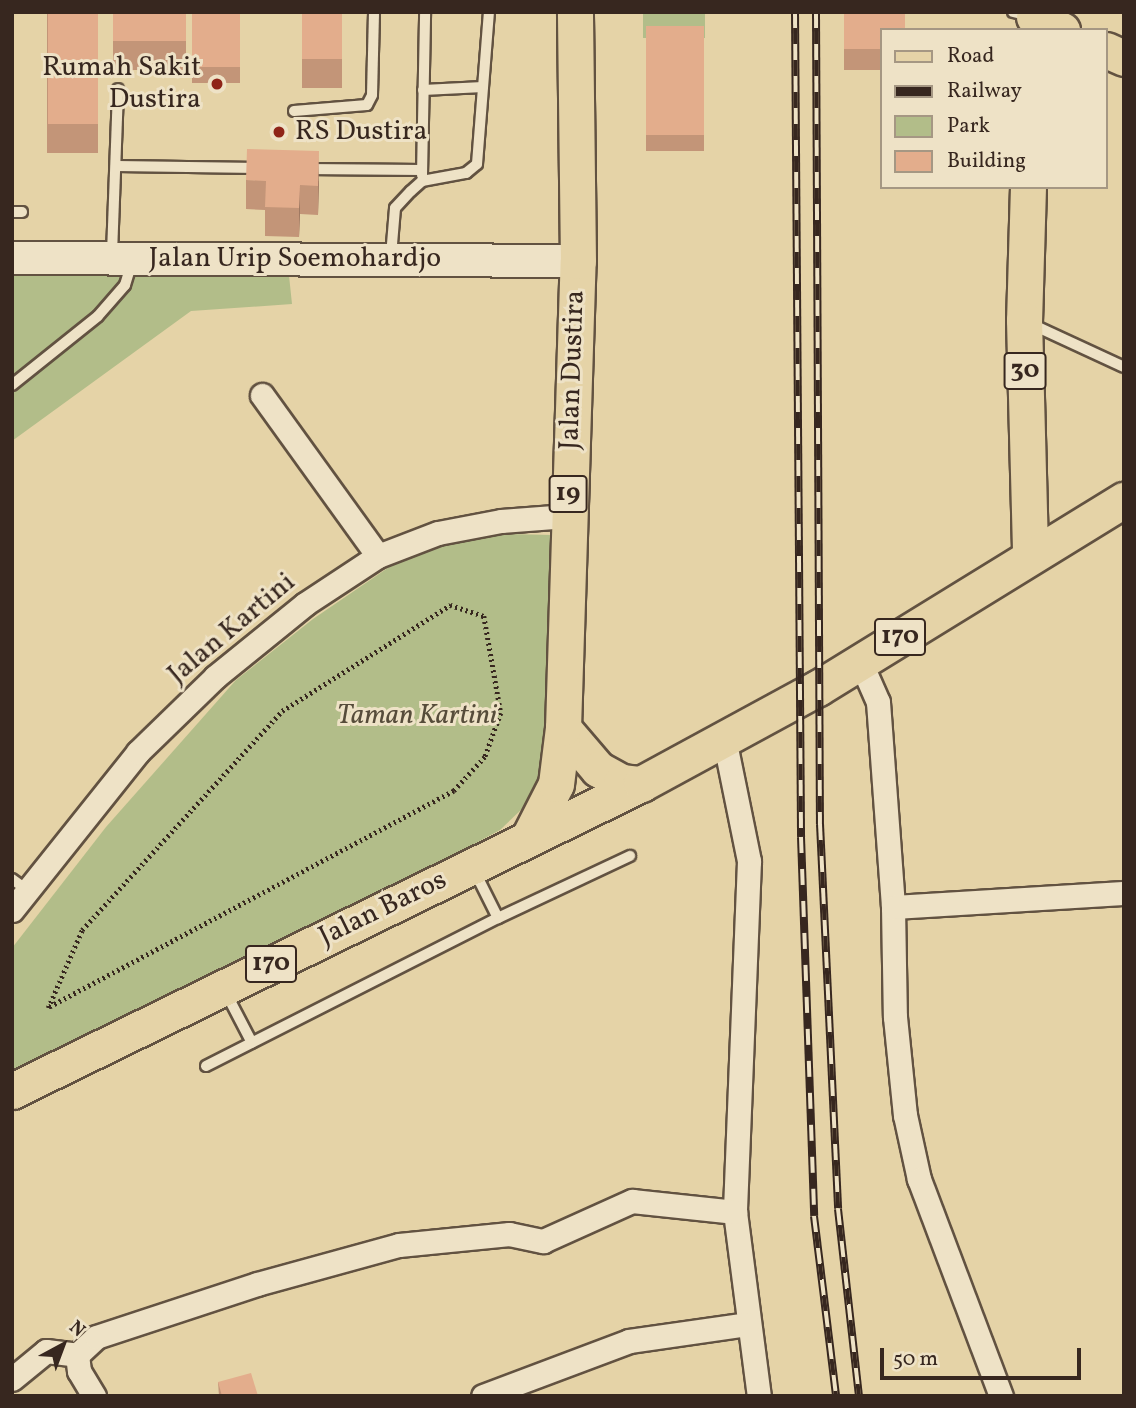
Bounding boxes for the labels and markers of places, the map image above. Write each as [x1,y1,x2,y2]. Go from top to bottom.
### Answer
place label: Rumah Sakit Dustira [42,51,201,117]
marker: Rumah Sakit Dustira [207,74,227,94]
place label: RS Dustira [295,115,427,149]
marker: RS Dustira [269,122,289,142]

